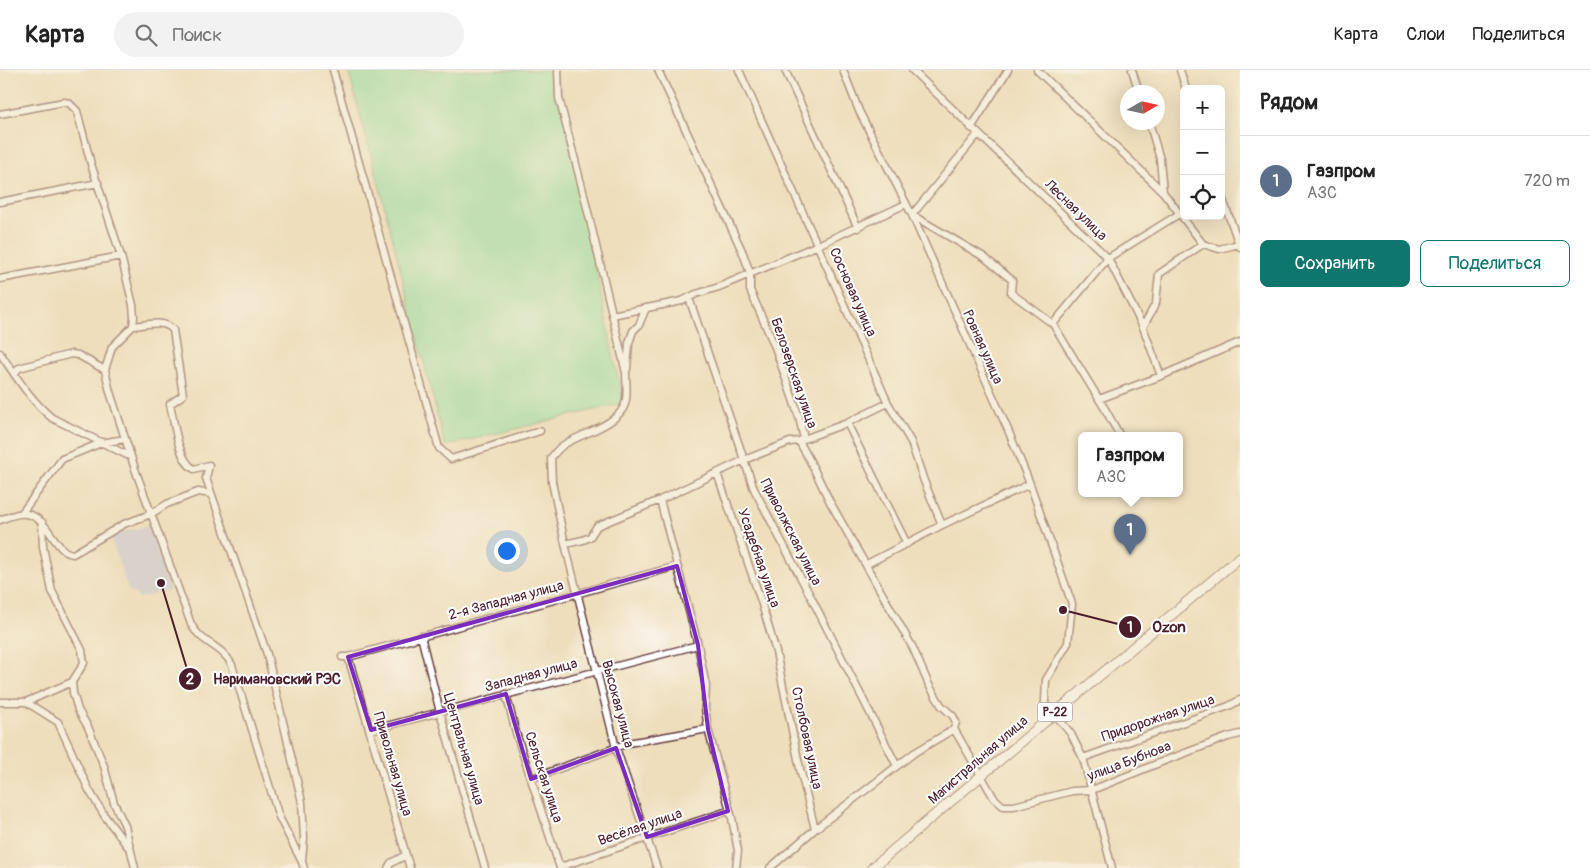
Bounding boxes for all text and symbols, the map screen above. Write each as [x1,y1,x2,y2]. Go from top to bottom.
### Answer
search box [114,12,464,57]
text: Карта [25,20,84,49]
icon: search [132,21,160,49]
text: Поиск [172,23,222,47]
text: Карта [1334,23,1378,46]
text: Слои [1406,23,1444,46]
text: Поделиться [1472,23,1565,46]
north arrow [1120,85,1165,130]
map controls [1180,85,1225,220]
button: + [1180,85,1225,130]
text: Рядом [1260,89,1318,116]
button: − [1180,130,1225,175]
text: Газпром [1307,159,1375,183]
text: 1 [1273,171,1279,191]
text: 720 m [1524,171,1570,191]
street label: Лесная улица [1040,175,1111,244]
button: locate [1180,175,1225,220]
text: АЗС [1307,183,1337,203]
button: Сохранить [1260,240,1410,287]
button: Поделиться [1420,240,1570,287]
street label: Сосновая улица [826,245,880,339]
street label: Ровная улица [959,307,1007,387]
street label: Белозерская улица [767,316,821,430]
popup [1078,432,1183,497]
text: Газпром [1096,443,1165,467]
text: АЗС [1096,467,1126,487]
street label: Приволжская улица [757,476,825,588]
street label: Усадебная улица [734,506,784,610]
pin: 1 [1114,514,1146,555]
your location [494,538,520,564]
street label: 2-я Западная улица [447,576,565,624]
callout: Ozon [1117,612,1196,642]
text: 1 [1127,618,1133,637]
text: Ozon [1152,618,1186,637]
street label: Западная улица [483,655,579,695]
street label: Высокая улица [598,658,638,750]
callout: Наримановский РЭС [178,664,351,694]
text: 2 [186,670,194,689]
text: Наримановский РЭС [213,670,341,689]
street label: Столбовая улица [788,685,826,791]
street label: Центральная улица [440,691,488,807]
street label: Придорожная улица [1099,691,1217,745]
road number: Р-22 [1038,702,1072,722]
street label: Привольная улица [370,710,416,818]
street label: Магистральная улица [925,712,1031,808]
street label: Сельская улица [521,729,567,825]
street label: улица Бубнова [1084,737,1173,785]
street label: Весёлая улица [596,805,684,849]

